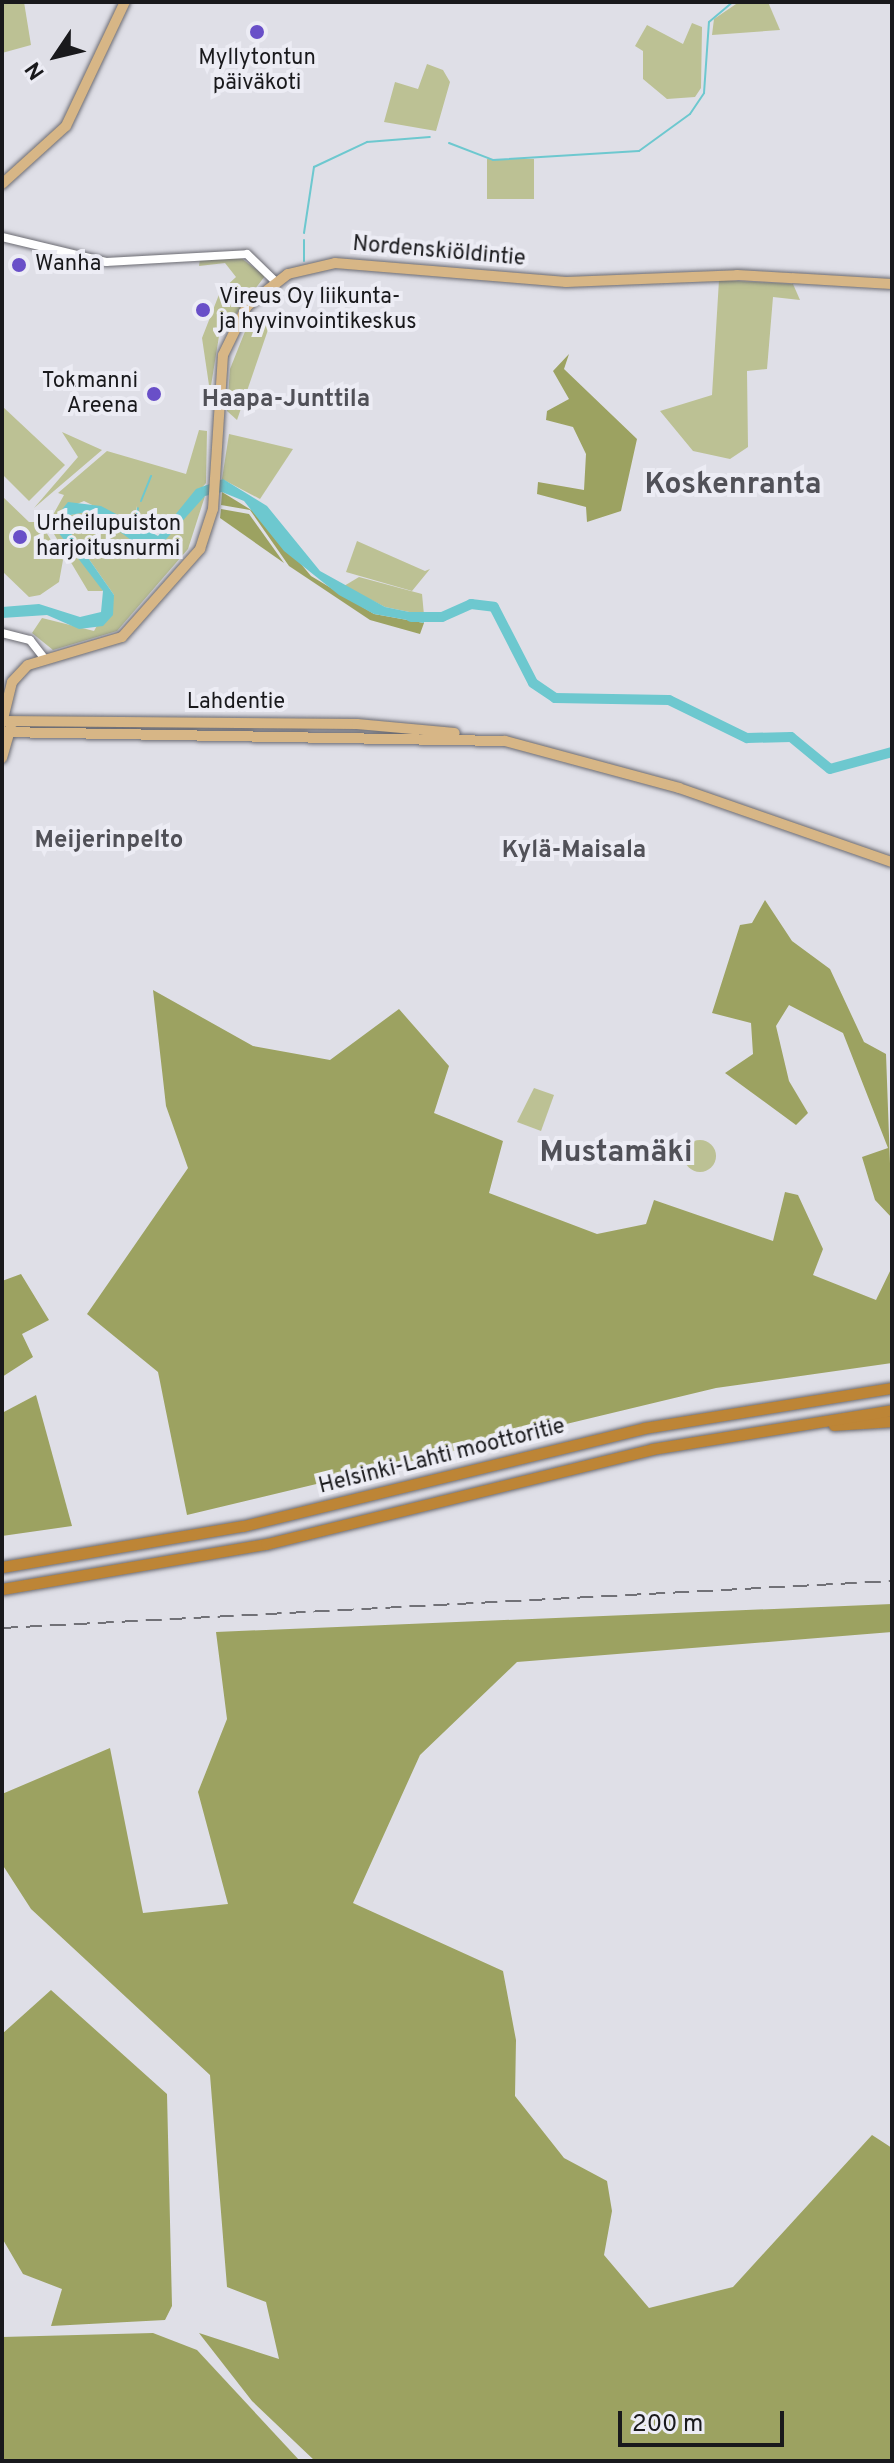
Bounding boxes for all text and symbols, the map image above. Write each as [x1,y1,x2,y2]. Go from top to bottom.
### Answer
north arrow [16,16,96,96]
marker: Myllytontun päiväkoti [248,23,266,41]
place label: Myllytontun päiväkoti [198,45,316,96]
text: N [20,56,52,84]
street label: Nordenskiöldintie [351,231,527,273]
place label: Wanha [35,252,101,278]
marker: Wanha [10,256,28,274]
place label: Vireus Oy liikunta- ja hyvinvointikeskus [219,284,417,336]
marker: Vireus Oy liikunta- ja hyvinvointikeskus [194,301,212,319]
place label: Tokmanni Areena [42,368,138,420]
marker: Tokmanni Areena [145,385,163,403]
district label: Haapa-Junttila [202,387,370,415]
district label: Koskenranta [645,468,821,504]
place label: Urheilupuiston harjoitusnurmi [36,511,181,562]
marker: Urheilupuiston harjoitusnurmi [11,528,29,546]
street label: Lahdentie [187,690,285,716]
district label: Meijerinpelto [35,828,183,856]
district label: Kylä-Maisala [502,838,646,866]
district label: Mustamäki [539,1136,693,1172]
street label: Helsinki-Lahti moottoritie [316,1414,568,1500]
scale bar [622,2395,788,2445]
text: 200 m [632,2410,703,2440]

